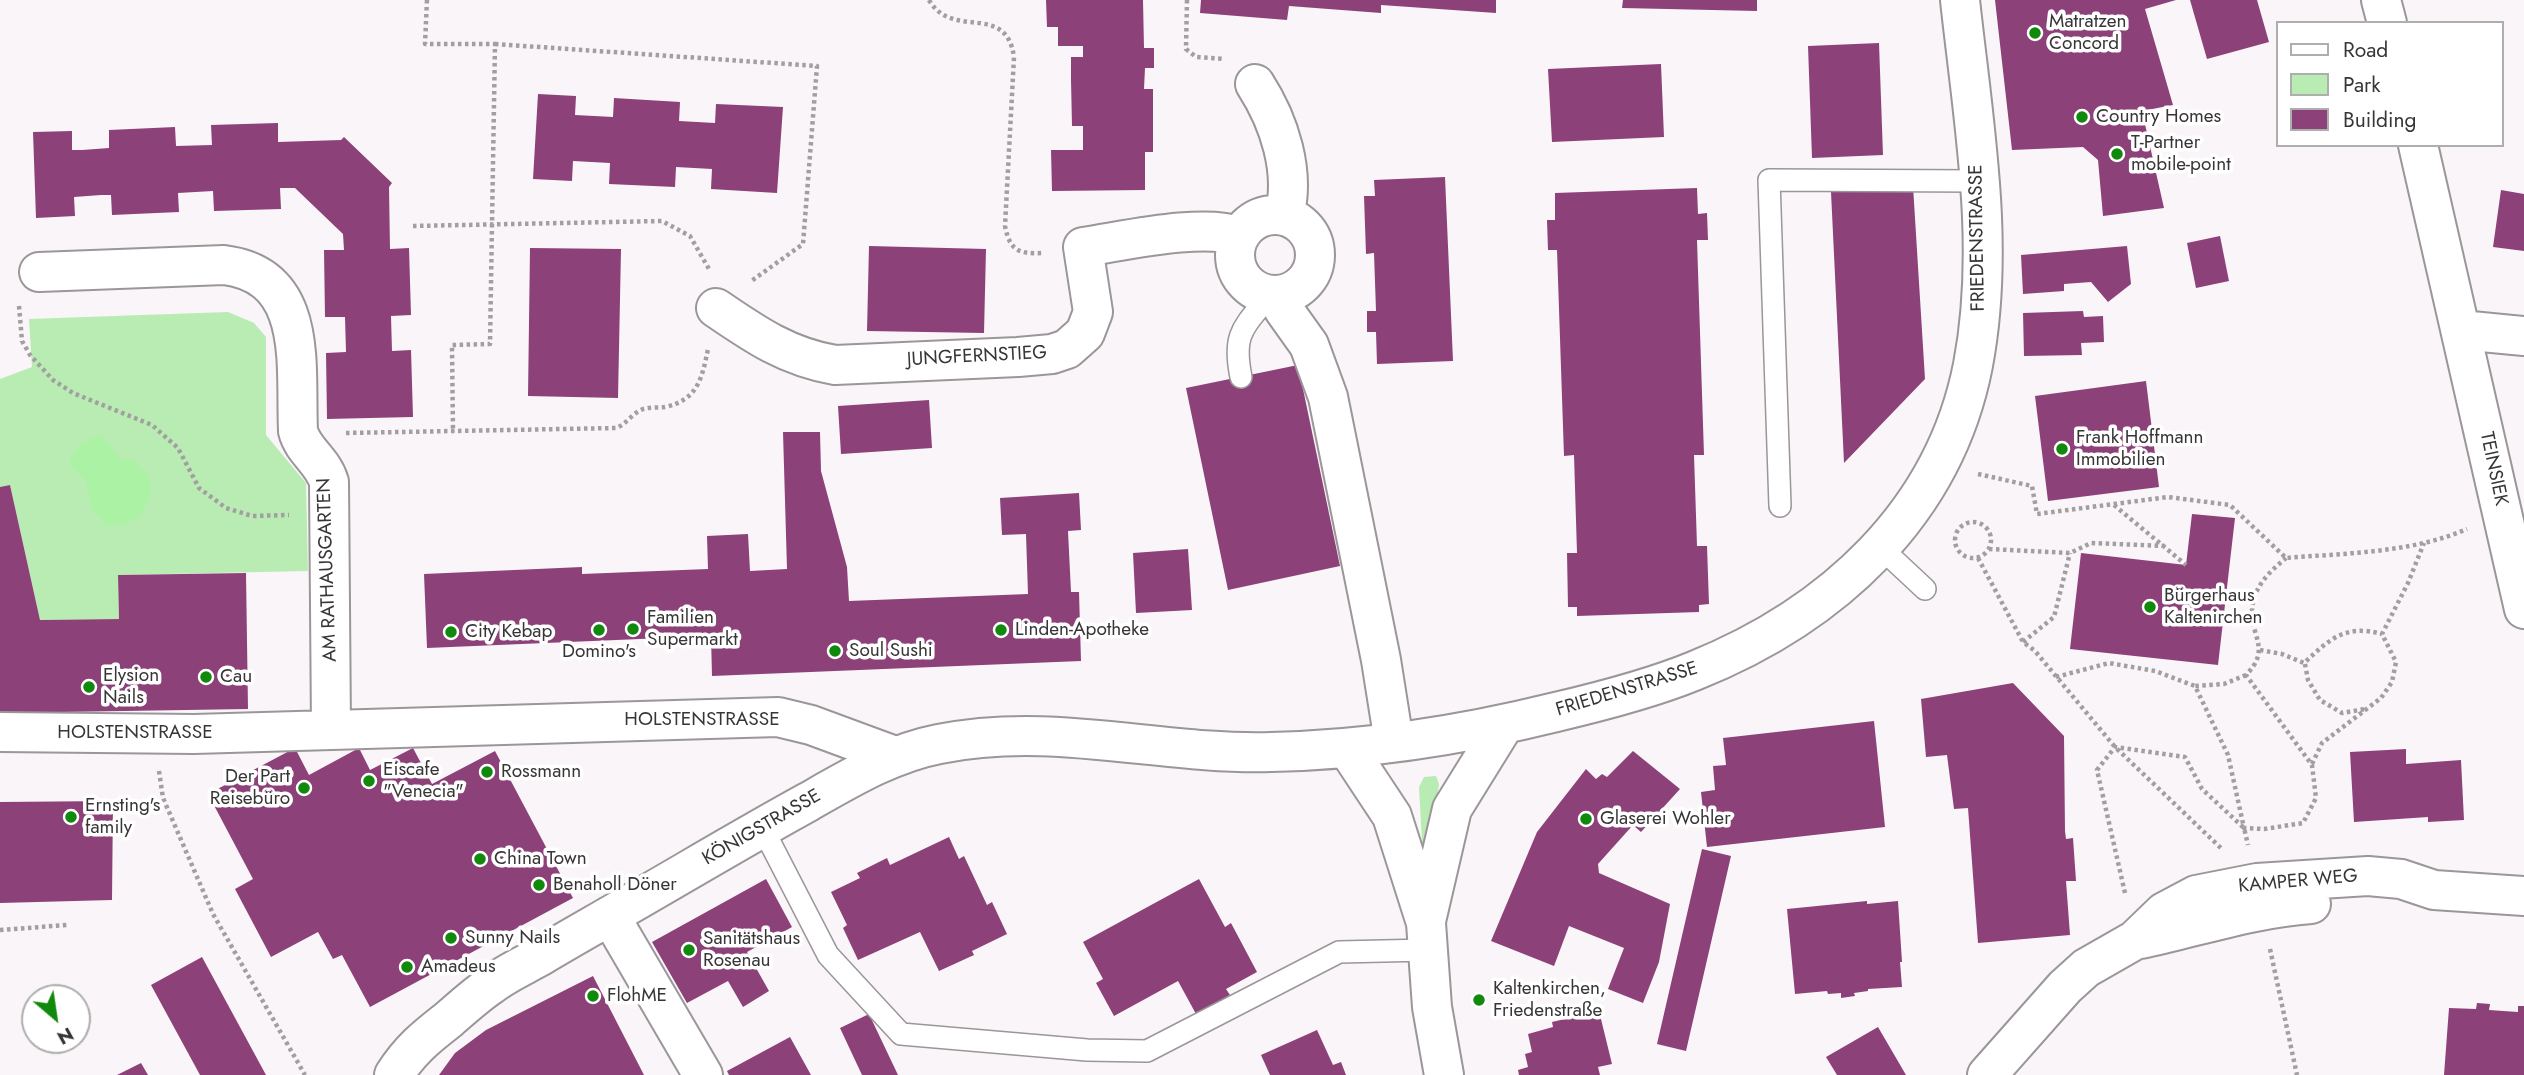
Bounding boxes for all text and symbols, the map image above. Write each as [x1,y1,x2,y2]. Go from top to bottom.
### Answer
place label: Matratzen Concord [2049,11,2127,55]
legend [2276,21,2503,147]
marker: Matratzen Concord [2027,25,2043,41]
text: Road [2343,35,2388,65]
text: Park [2343,70,2380,100]
text: Building [2343,105,2416,135]
place label: Country Homes [2096,106,2221,128]
marker: Country Homes [2074,109,2090,125]
place label: T-Partner mobile-point [2131,132,2231,176]
marker: T-Partner mobile-point [2109,146,2125,162]
street label: FRIEDENSTRASSE [1965,164,1991,312]
street label: JUNGFERNSTIEG [906,342,1048,372]
place label: Frank Hoffmann Immobilien [2076,427,2204,471]
street label: TEINSIEK [2474,430,2512,508]
marker: Frank Hoffmann Immobilien [2054,441,2070,457]
street label: AM RATHAUSGARTEN [313,478,343,662]
place label: Bürgerhaus Kaltenirchen [2164,585,2263,629]
marker: Bürgerhaus Kaltenirchen [2142,599,2158,615]
place label: Familien Supermarkt [647,607,738,651]
place label: Linden-Apotheke [1015,619,1149,641]
place label: City Kebap [465,621,552,643]
marker: Familien Supermarkt [625,621,641,637]
marker: Domino's [591,622,607,638]
marker: Linden-Apotheke [993,622,1009,638]
marker: City Kebap [443,624,459,640]
place label: Soul Sushi [849,640,933,662]
place label: Domino's [562,641,636,663]
marker: Soul Sushi [827,643,843,659]
street label: FRIEDENSTRASSE [1553,658,1701,722]
place label: Elysion Nails [103,665,159,709]
place label: Cau [220,666,252,688]
marker: Cau [198,669,214,685]
marker: Elysion Nails [81,679,97,695]
street label: HOLSTENSTRASSE [624,709,780,731]
street label: HOLSTENSTRASSE [57,722,213,744]
place label: Eiscafe "Venecia" [383,759,464,803]
place label: Rossmann [501,761,581,783]
marker: Rossmann [479,764,495,780]
place label: Der Part Reisebüro [210,766,290,810]
marker: Eiscafe "Venecia" [361,773,377,789]
marker: Der Part Reisebüro [296,780,312,796]
street label: KÖNIGSTRASSE [699,785,825,871]
place label: Ernsting's family [85,795,161,839]
place label: Glaserei Wohler [1600,808,1731,830]
marker: Ernsting's family [63,809,79,825]
marker: Glaserei Wohler [1578,811,1594,827]
place label: China Town [494,848,587,870]
marker: China Town [472,851,488,867]
street label: KAMPER WEG [2237,865,2359,899]
place label: Benaholl Döner [553,874,677,896]
marker: Benaholl Döner [531,877,547,893]
place label: Sunny Nails [465,927,560,949]
place label: Sanitätshaus Rosenau [703,928,800,972]
marker: Sunny Nails [443,930,459,946]
marker: Sanitätshaus Rosenau [681,942,697,958]
place label: Amadeus [421,956,496,978]
marker: Amadeus [399,959,415,975]
place label: Kaltenkirchen, Friedenstraße [1493,978,1606,1022]
north arrow [21,984,91,1054]
place label: FlohME [607,985,667,1007]
marker: FlohME [585,988,601,1004]
marker: Kaltenkirchen, Friedenstraße [1471,992,1487,1008]
text: N [52,1021,79,1052]

